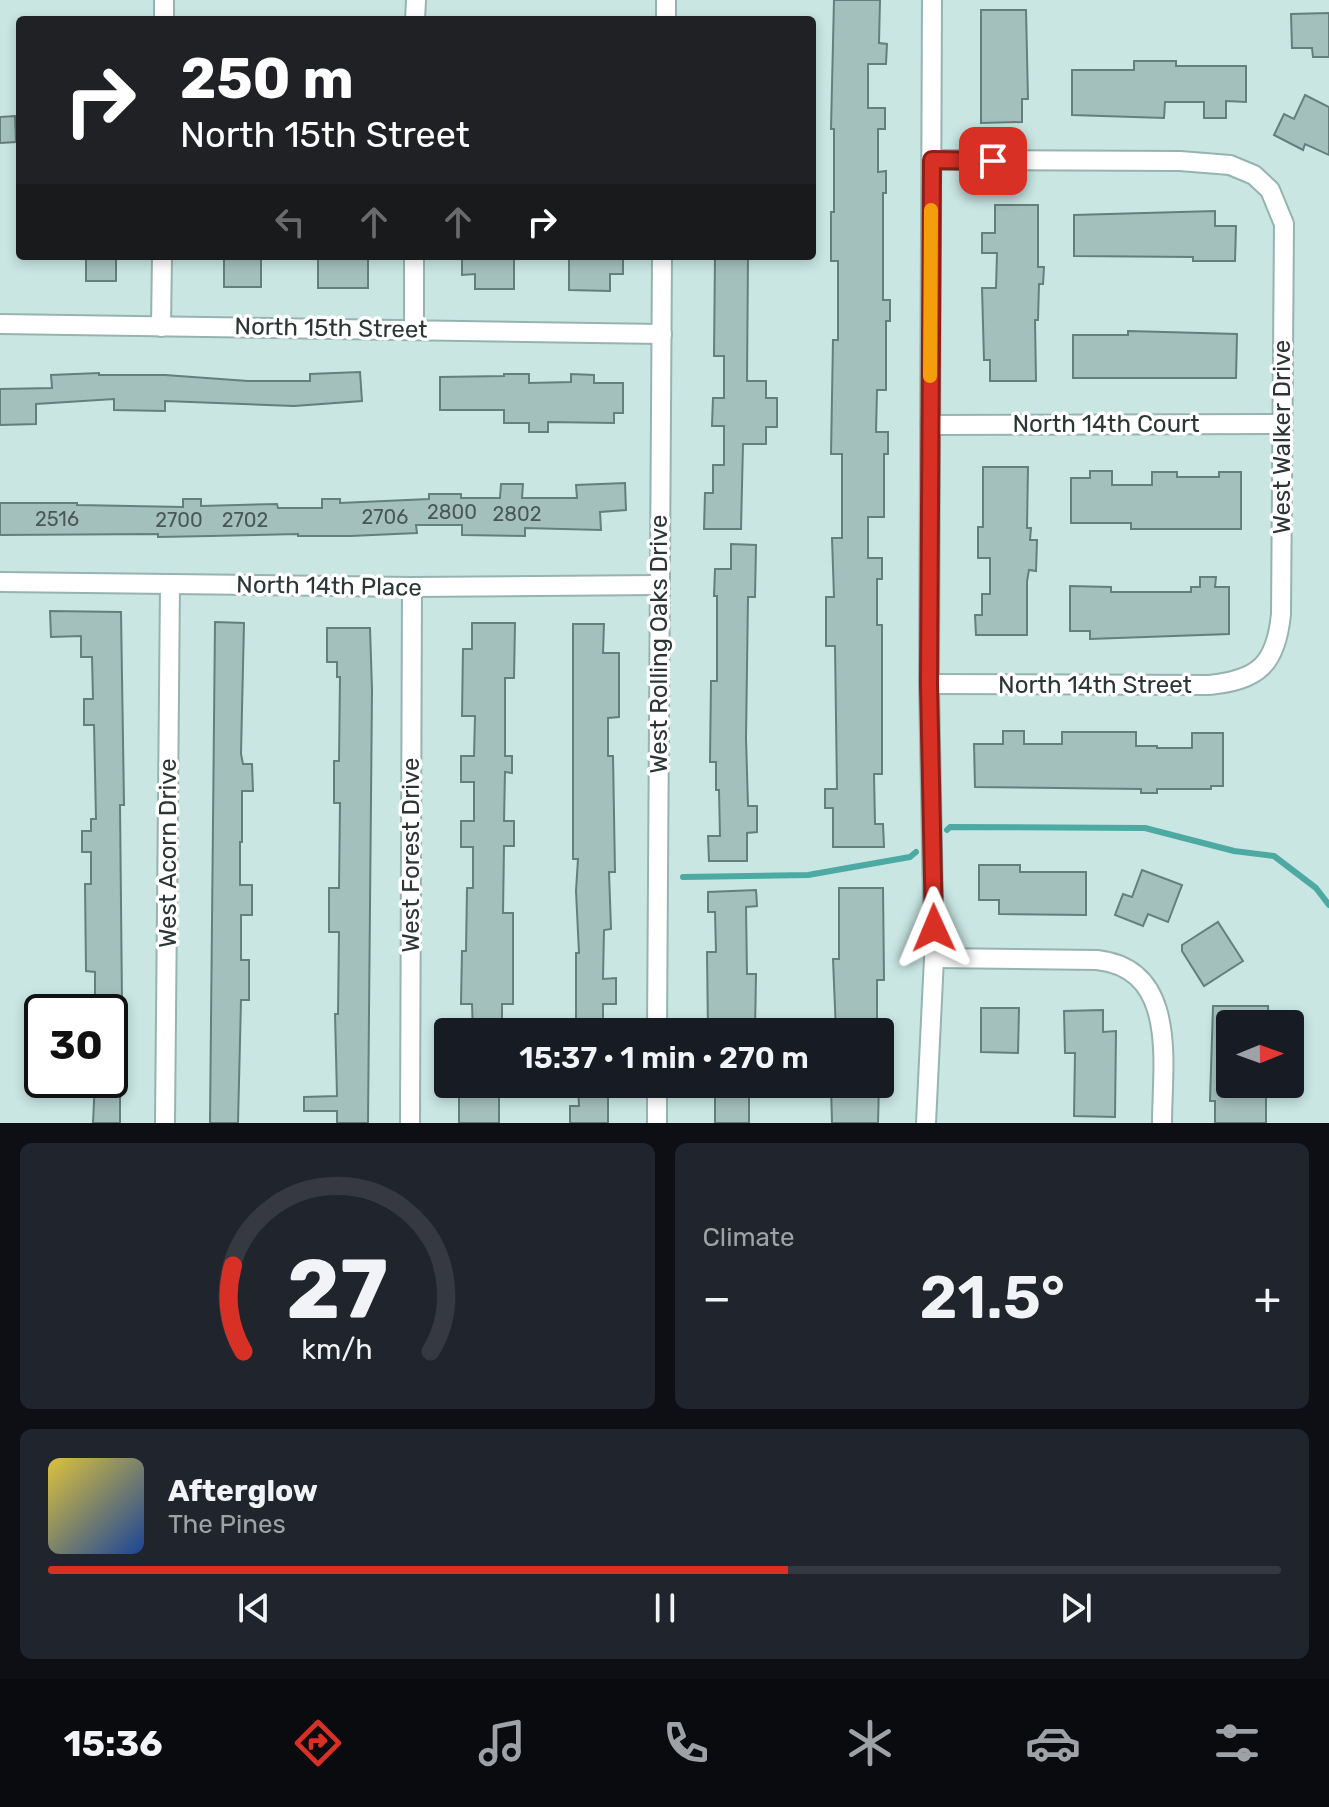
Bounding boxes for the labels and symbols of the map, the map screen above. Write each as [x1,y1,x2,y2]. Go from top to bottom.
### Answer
pin [959,127,1027,195]
street label: North 15th Street [234,312,428,344]
street label: West Walker Drive [1268,340,1296,534]
street label: North 14th Court [1012,410,1200,438]
house number: 2800 [427,500,477,524]
house number: 2802 [493,502,541,526]
house number: 2706 [362,505,408,529]
house number: 2516 [35,507,79,531]
house number: 2700 [155,508,203,532]
house number: 2702 [222,508,268,532]
street label: West Rolling Oaks Drive [645,515,673,773]
street label: North 14th Place [236,570,422,602]
street label: North 14th Street [998,671,1192,699]
street label: West Acorn Drive [154,758,182,948]
street label: West Forest Drive [397,758,425,952]
position arrow [892,886,976,970]
speed limit sign: 30 [24,994,128,1098]
north arrow [1216,1010,1304,1098]

